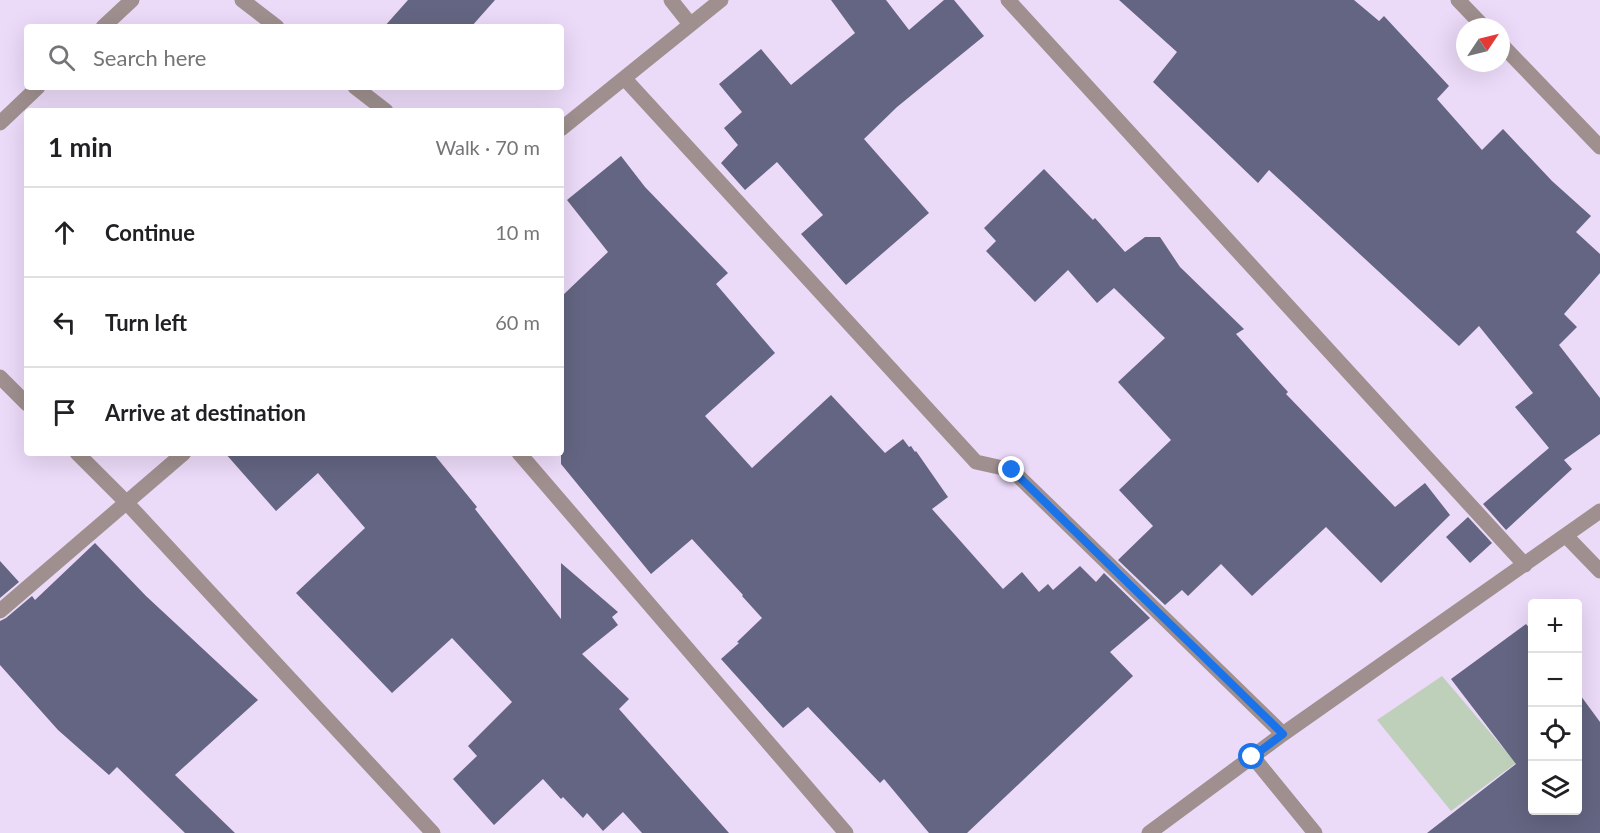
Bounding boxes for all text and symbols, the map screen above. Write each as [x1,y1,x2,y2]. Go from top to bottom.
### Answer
north arrow [1456,18,1510,72]
search box [24,24,564,90]
icon: search [45,41,78,74]
text: Search here [93,44,206,71]
text: 1 min [48,131,112,163]
text: Walk · 70 m [435,135,540,159]
icon: ahead [48,216,81,249]
text: Continue [105,219,195,246]
text: 10 m [495,220,540,244]
icon: left [48,306,81,339]
text: Turn left [105,309,187,336]
text: 60 m [495,310,540,334]
icon: arrive [48,396,81,429]
text: Arrive at destination [105,399,306,426]
route end [998,456,1024,482]
map controls [1528,599,1582,815]
button: + [1528,599,1582,653]
button: − [1528,653,1582,707]
button: locate [1528,707,1582,761]
route start [1238,743,1264,769]
button: layers [1528,761,1582,815]

